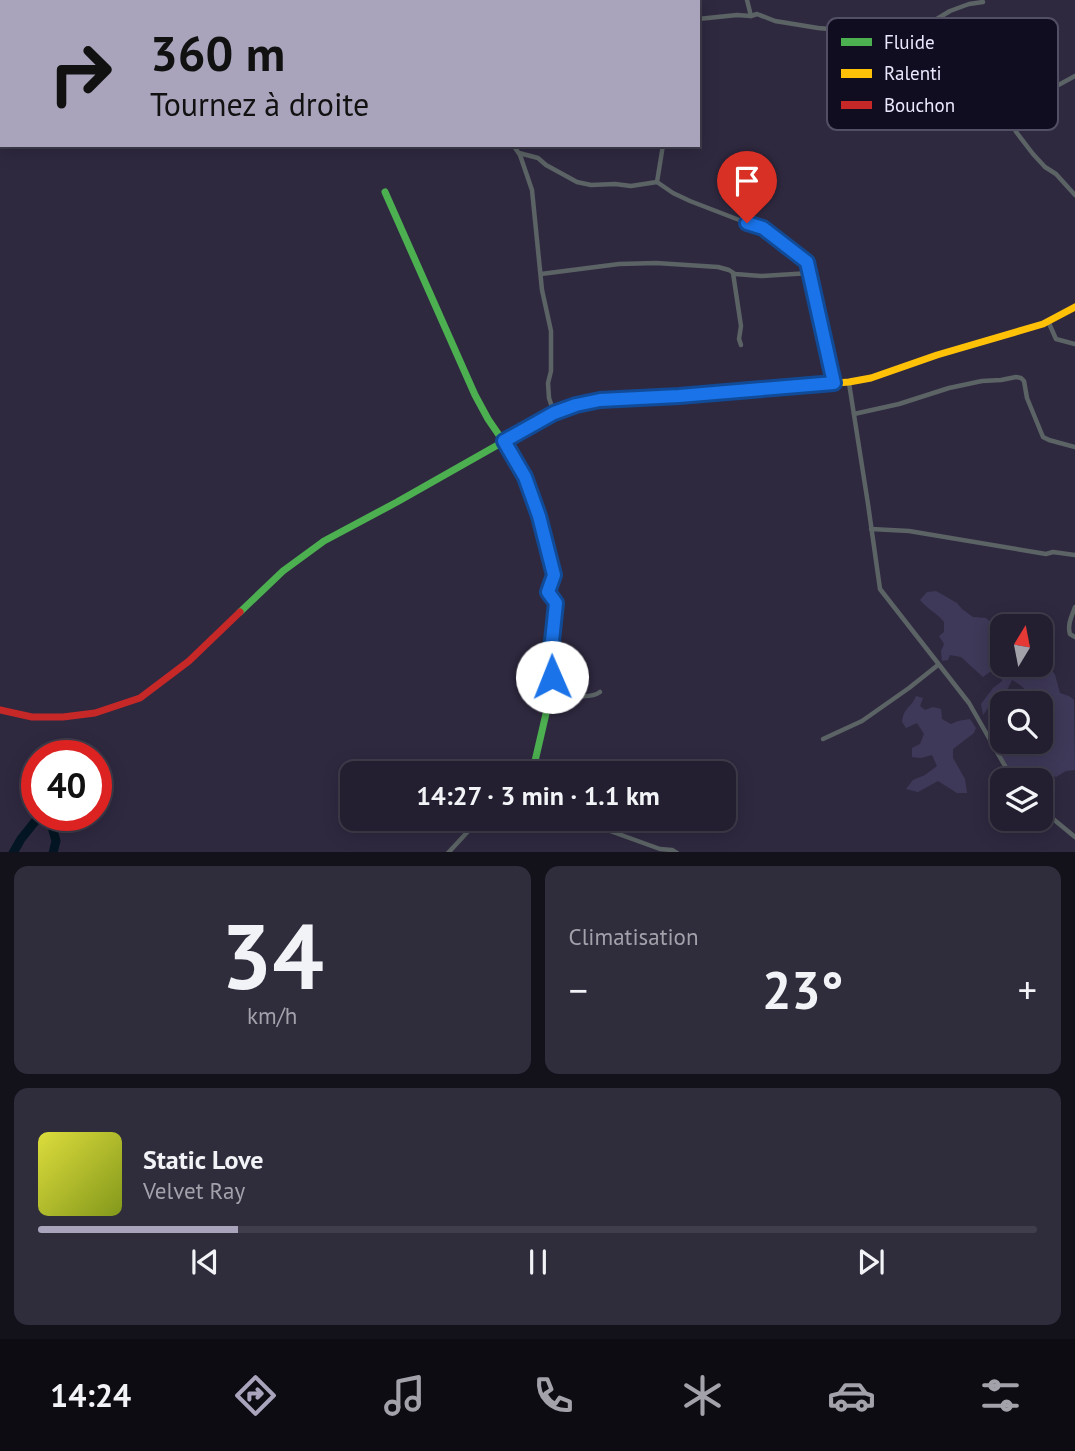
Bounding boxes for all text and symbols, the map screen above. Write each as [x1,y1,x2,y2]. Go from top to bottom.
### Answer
legend [827,18,1058,130]
text: 360 m [150,21,285,85]
icon: right [35,28,126,119]
text: Fluide [884,30,935,54]
text: Ralenti [884,61,942,85]
text: Tournez à droite [150,83,369,125]
text: Bouchon [884,93,955,117]
pin [717,151,777,223]
icon: arrive [728,162,766,200]
north arrow [990,614,1054,677]
map controls [990,614,1053,831]
position arrow [515,640,589,714]
button: search [990,691,1053,754]
speed limit sign: 40 [21,740,112,831]
button: layers [990,768,1053,831]
text: 14:27 · 3 min · 1.1 km [416,779,660,812]
text: 34 [221,896,324,1014]
text: Climatisation [569,922,699,951]
text: 23° [762,956,844,1023]
text: − [569,965,588,1014]
text: + [1018,965,1037,1014]
text: km/h [247,1001,297,1030]
text: Static Love [143,1143,264,1176]
text: Velvet Ray [143,1176,245,1205]
icon: previous [186,1243,224,1281]
icon: pause [519,1243,557,1281]
icon: next [852,1243,890,1281]
icon: directions [231,1371,280,1420]
icon: music [380,1371,429,1420]
icon: phone [529,1371,578,1420]
icon: climate [678,1371,727,1420]
icon: car [827,1371,876,1420]
icon: filters [976,1371,1025,1420]
text: 14:24 [50,1374,131,1416]

